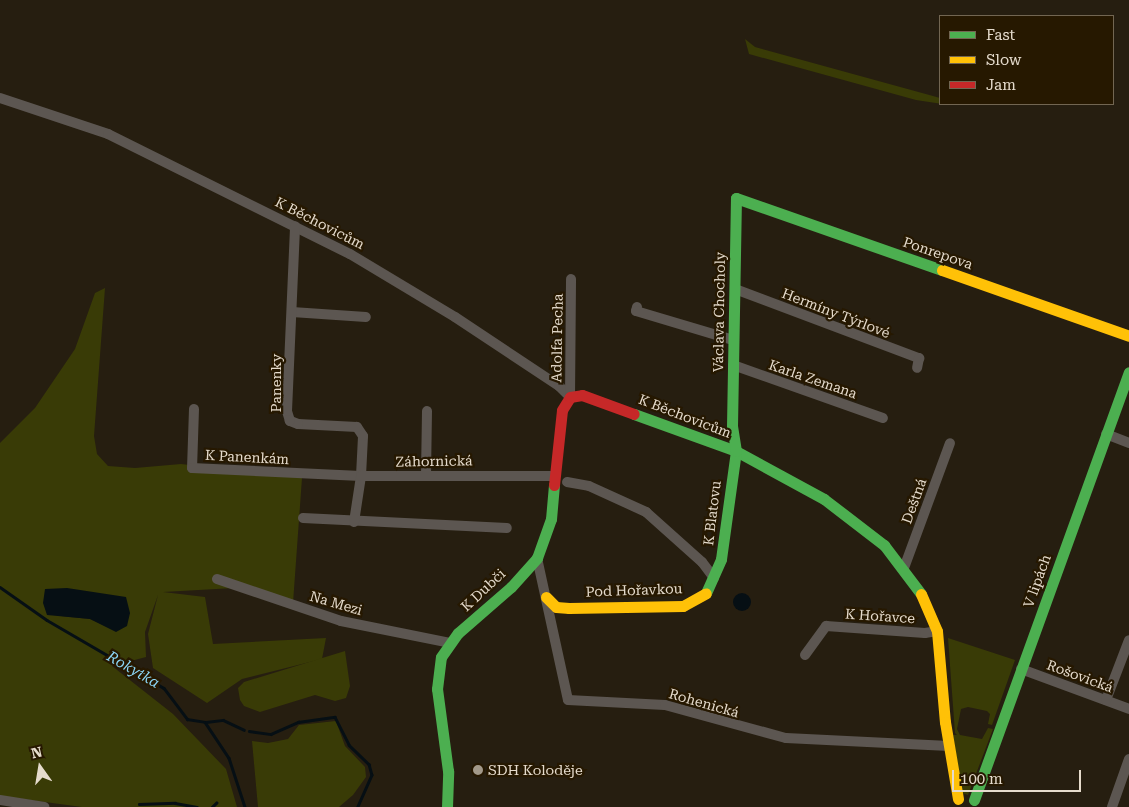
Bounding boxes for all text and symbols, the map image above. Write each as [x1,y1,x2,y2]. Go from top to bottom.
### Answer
legend [939,15,1114,105]
text: Fast [986,26,1015,44]
text: Slow [986,51,1021,69]
text: Jam [986,76,1016,94]
street label: K Běchovicům [273,193,367,253]
street label: Ponrepova [901,233,975,273]
street label: Václava Chocholy [710,252,728,372]
street label: Hermíny Týrlové [780,285,892,341]
street label: Adolfa Pecha [548,293,566,383]
street label: Panenky [268,354,284,412]
street label: Karla Zemana [767,356,859,402]
street label: K Běchovicům [636,391,734,441]
street label: K Panenkám [205,446,289,468]
street label: Záhornická [395,452,473,470]
street label: Deštná [898,476,930,526]
street label: K Blatovu [700,480,724,546]
street label: V lipách [1020,552,1054,610]
street label: K Dubči [457,565,509,615]
street label: Pod Hořavkou [585,580,683,600]
street label: Na Mezi [308,587,364,619]
street label: K Hořavce [844,605,916,627]
water label: Rokytka [103,648,163,692]
street label: Rošovická [1045,656,1115,696]
street label: Rohenická [667,685,741,721]
north arrow [15,742,65,792]
text: N [30,743,44,761]
scale bar [954,760,1083,792]
place label: SDH Koloděje [488,762,583,778]
marker: SDH Koloděje [472,764,484,776]
text: 100 m [960,770,1003,788]

